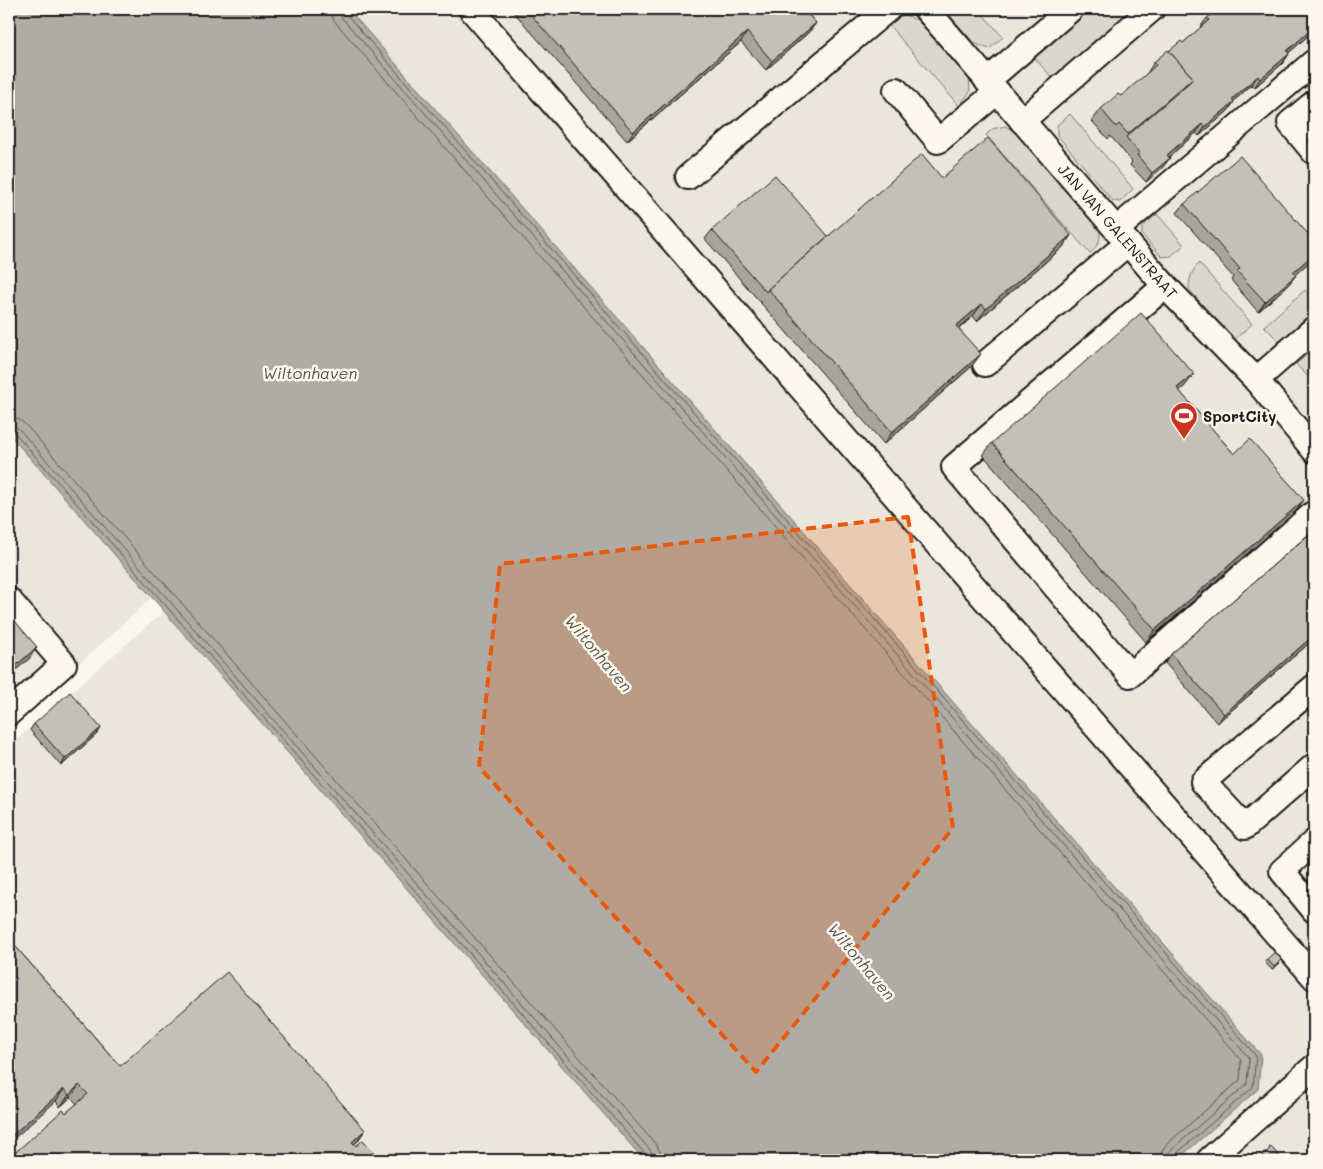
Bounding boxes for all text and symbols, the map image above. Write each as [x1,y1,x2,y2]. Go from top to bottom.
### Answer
street label: JAN VAN GALENSTRAAT [1054,159,1182,303]
water label: Wiltonhaven [263,362,357,383]
sports icon: SportCity [1169,401,1199,440]
place label: SportCity [1203,406,1276,426]
water label: Wiltonhaven [561,610,638,696]
water label: Wiltonhaven [824,918,901,1004]

